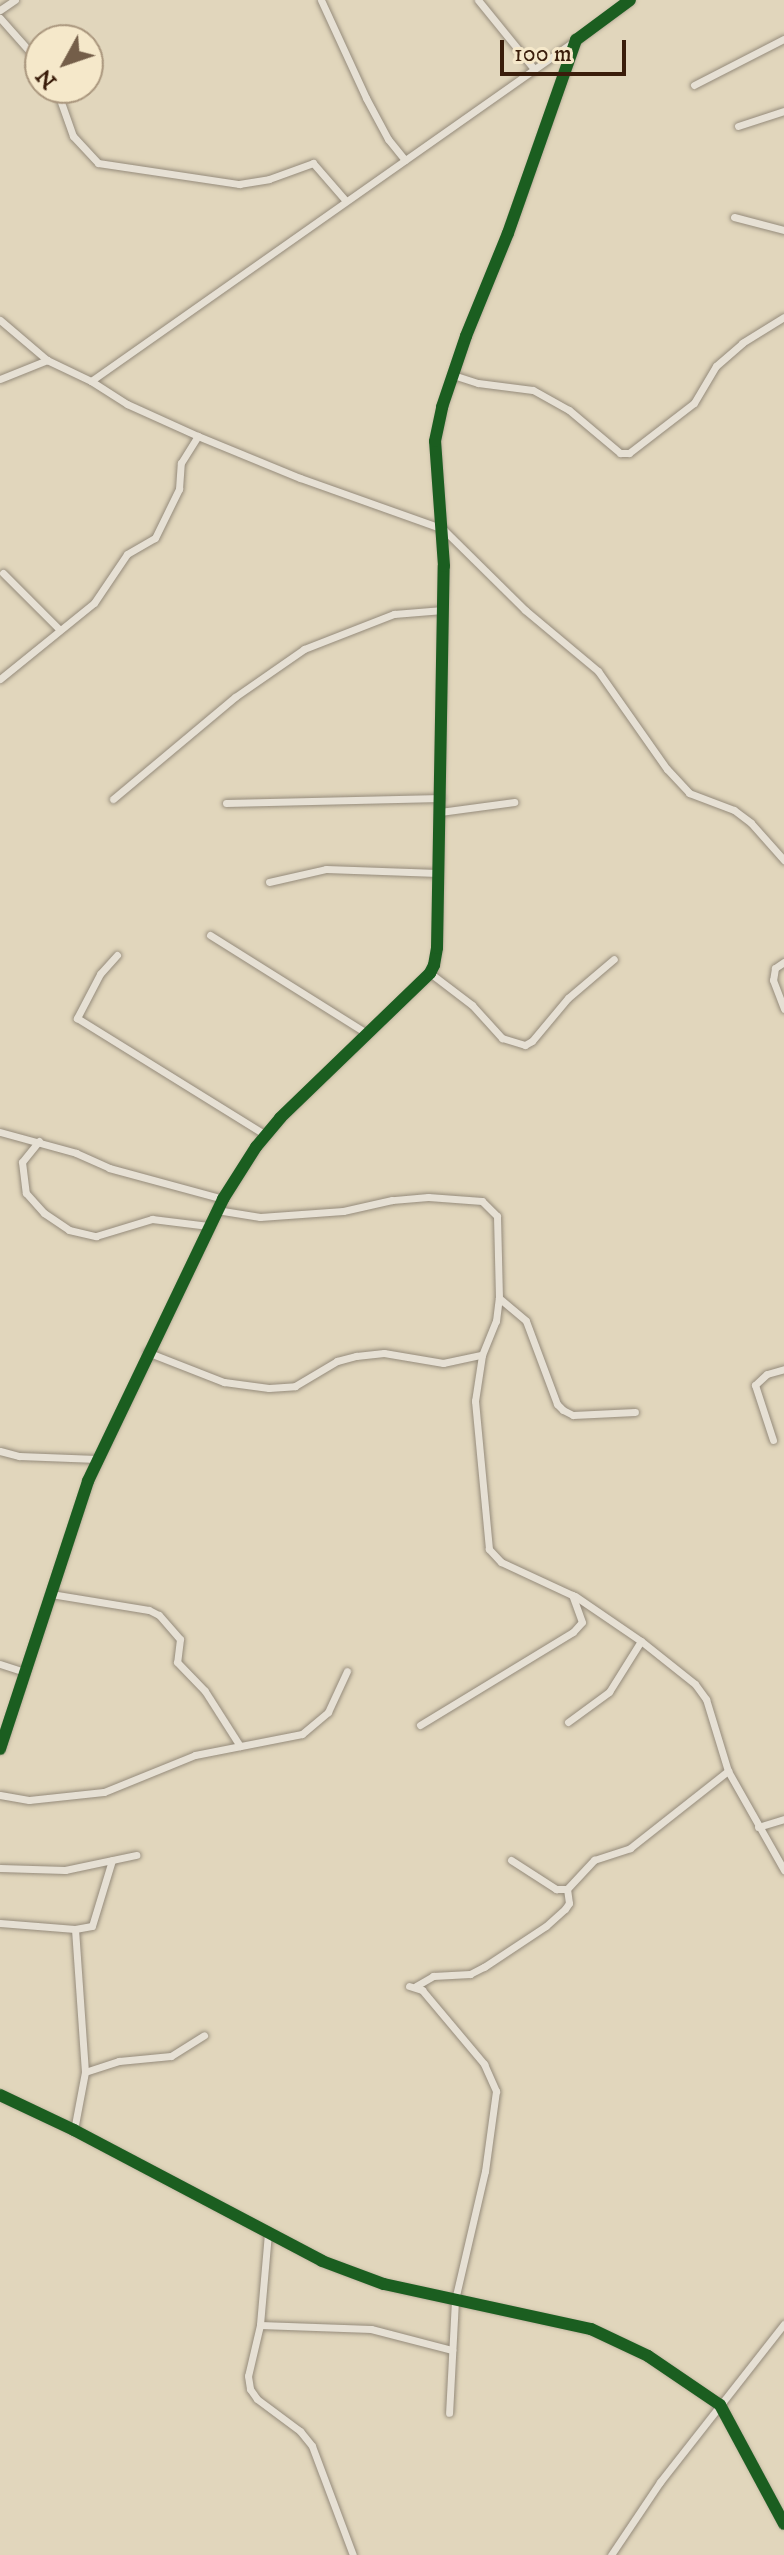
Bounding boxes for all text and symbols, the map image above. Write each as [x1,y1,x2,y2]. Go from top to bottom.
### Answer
north arrow [24,24,104,104]
scale bar [504,24,630,74]
text: 100 m [514,39,572,69]
text: N [31,63,63,94]

